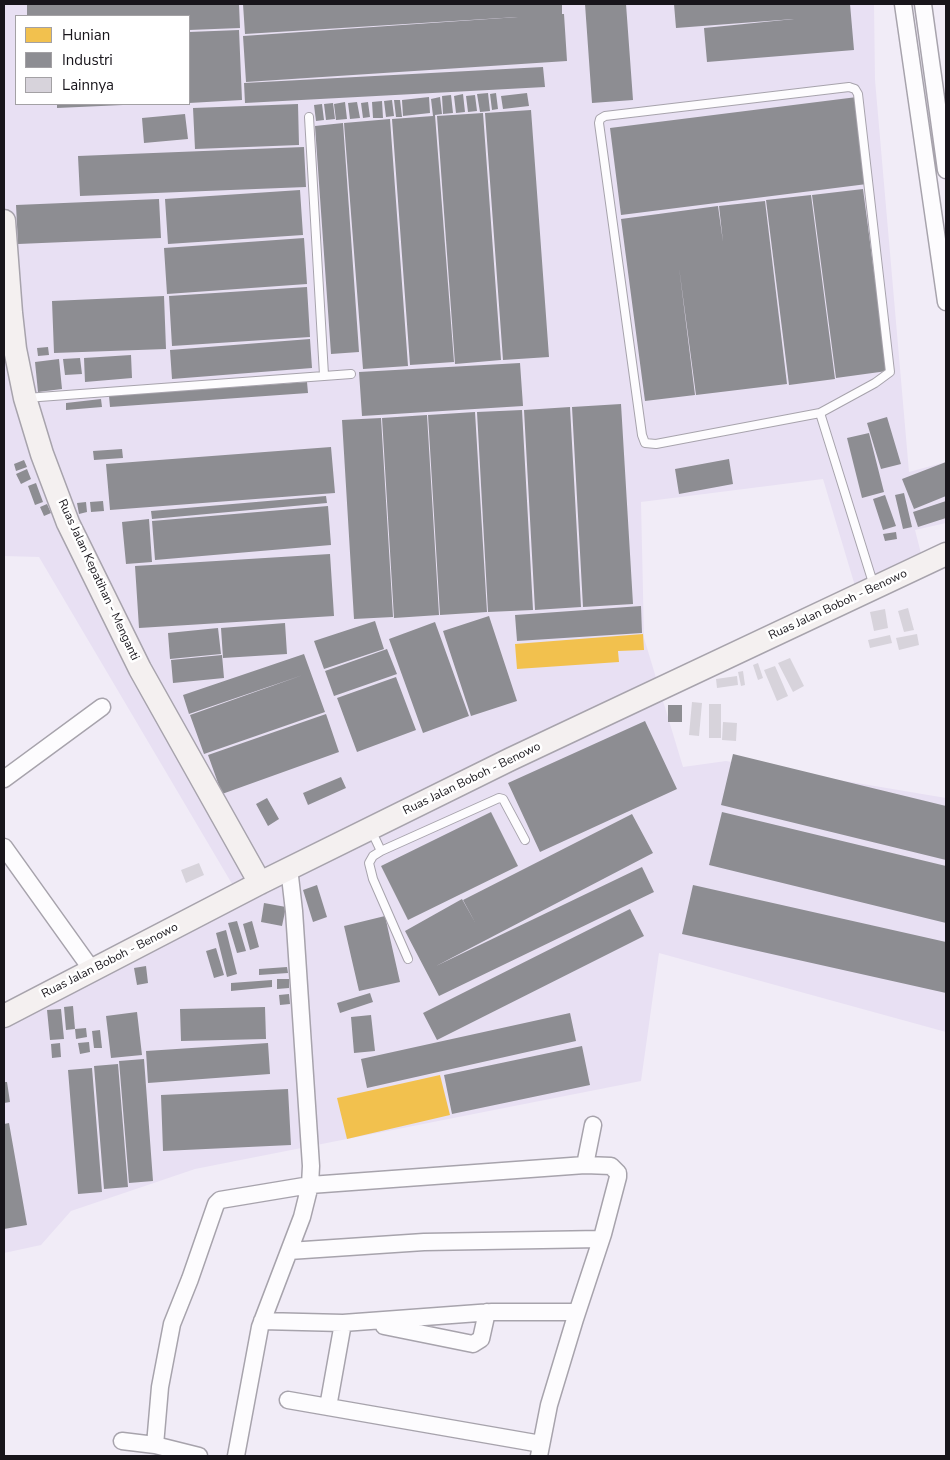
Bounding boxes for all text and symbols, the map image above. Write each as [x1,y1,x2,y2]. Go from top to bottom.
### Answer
legend [15,15,190,105]
text: Hunian [62,25,110,45]
text: Industri [62,50,113,70]
text: Lainnya [62,75,114,95]
street label: Ruas Jalan Kepatihan - Menganti [54,497,142,663]
street label: Ruas Jalan Boboh - Benowo [766,567,910,643]
street label: Ruas Jalan Boboh - Benowo [401,739,543,819]
street label: Ruas Jalan Boboh - Benowo [39,920,181,1002]

